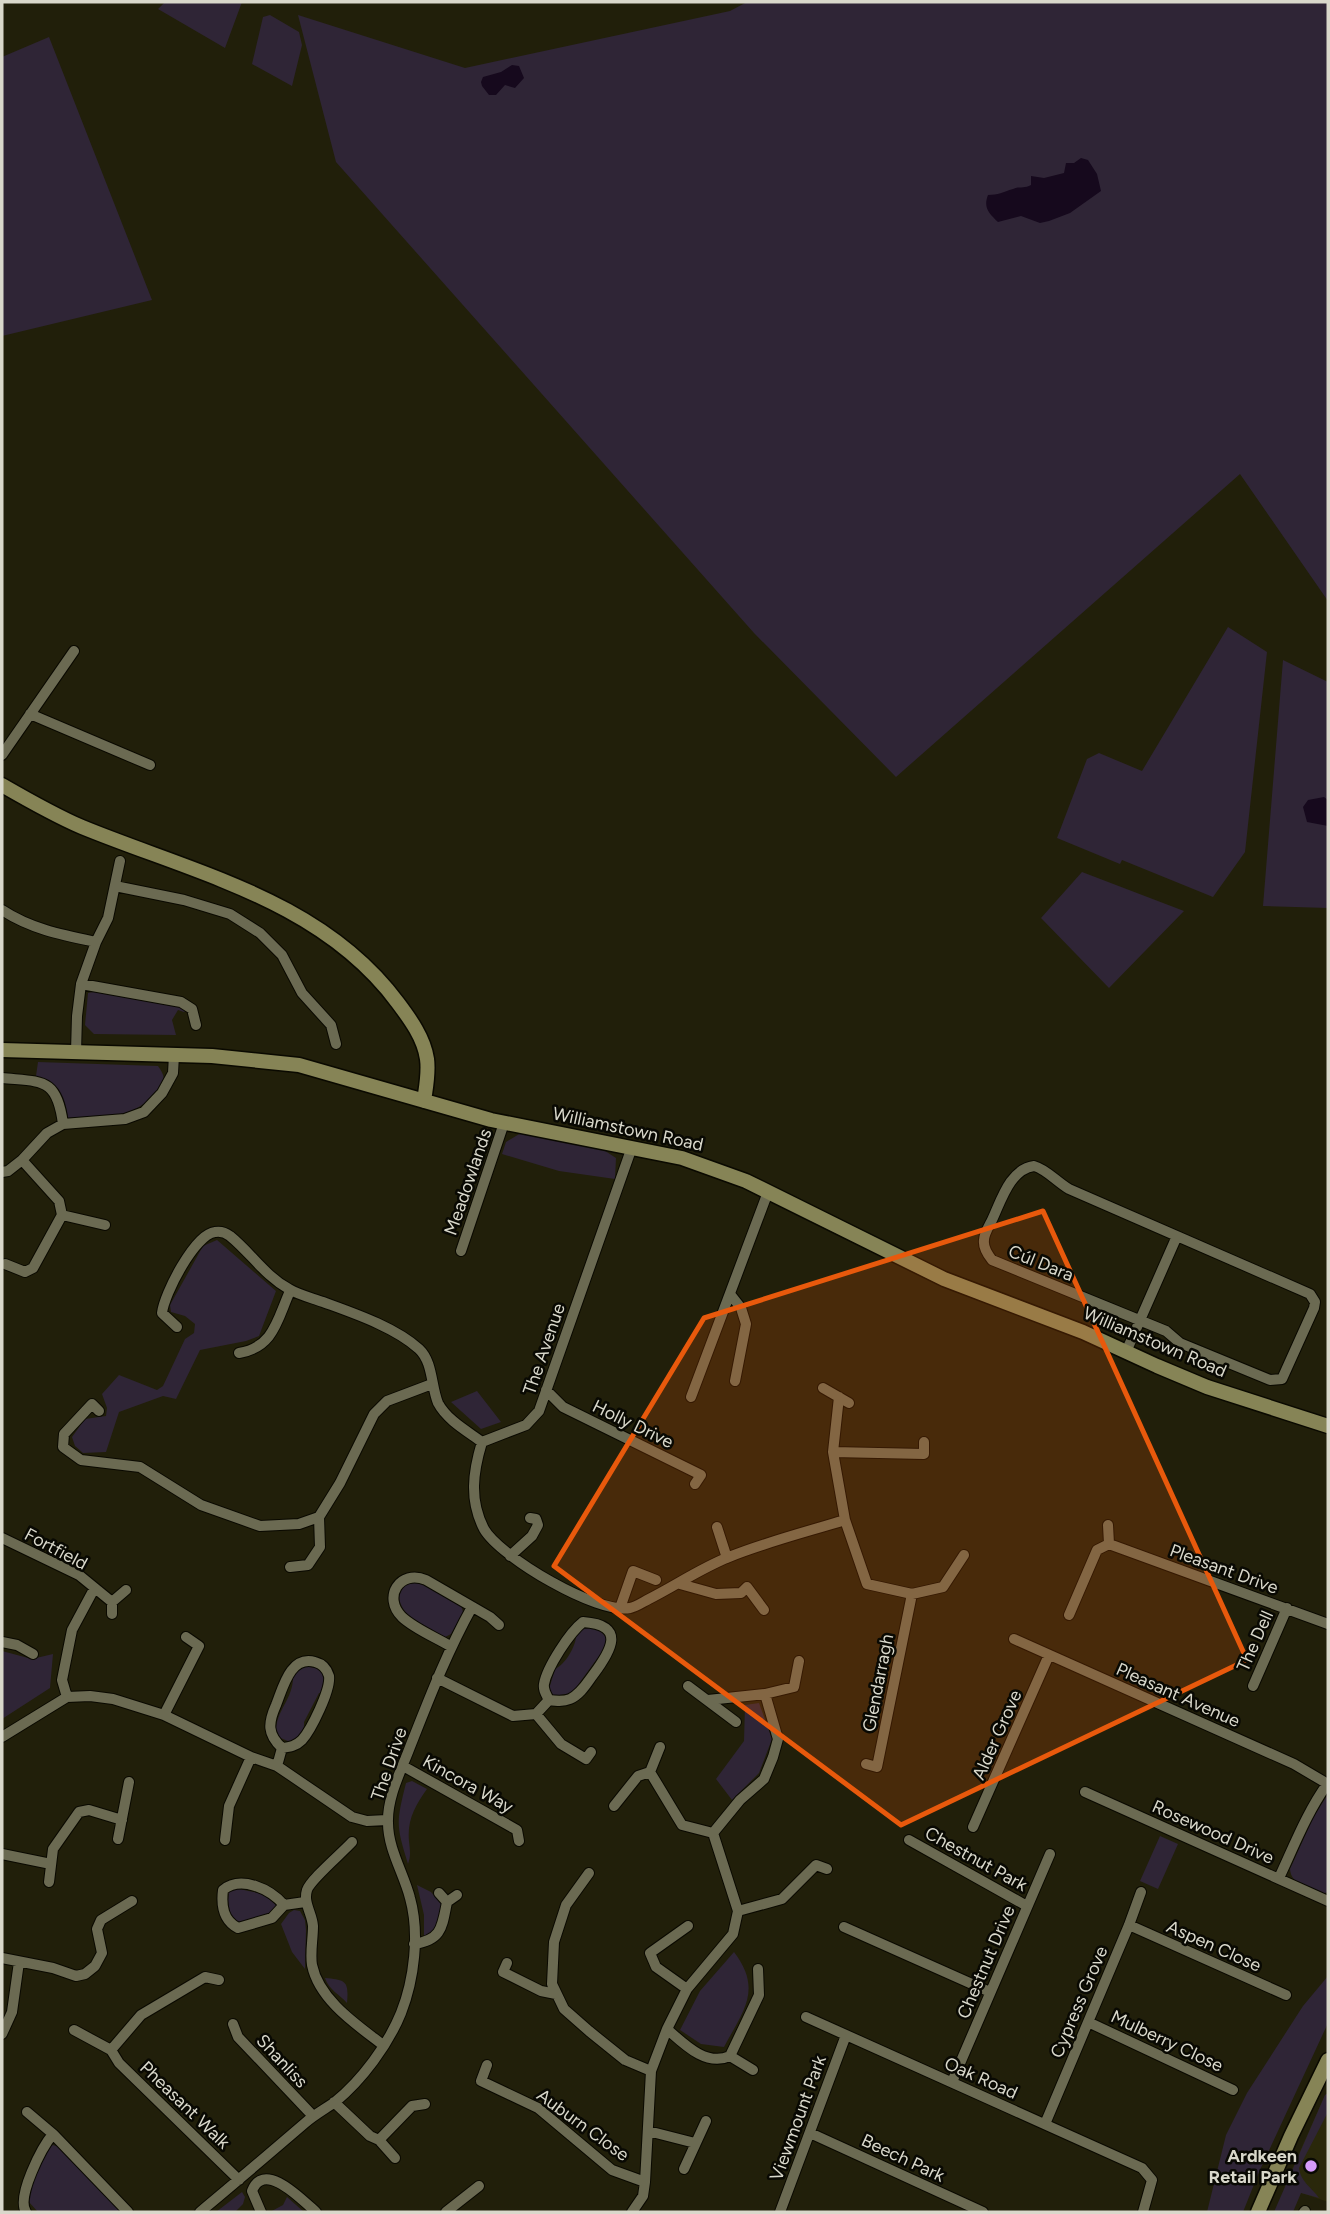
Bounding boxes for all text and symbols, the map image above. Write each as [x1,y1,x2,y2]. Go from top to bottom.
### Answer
street label: Williamstown Road [551,1102,705,1156]
street label: Meadowlands [439,1126,497,1238]
street label: Cúl Dara [1005,1240,1077,1286]
street label: The Avenue [518,1300,570,1398]
street label: Williamstown Road [1080,1302,1230,1382]
street label: Holly Drive [589,1395,677,1453]
street label: Fortfield [21,1523,91,1575]
street label: Pleasant Drive [1167,1539,1281,1599]
street label: The Dell [1232,1607,1278,1675]
street label: Glendarragh [858,1632,898,1734]
street label: Pleasant Avenue [1113,1658,1243,1732]
street label: Alder Grove [967,1687,1027,1783]
street label: The Drive [366,1724,412,1803]
street label: Kincora Way [419,1750,518,1818]
street label: Rosewood Drive [1149,1795,1277,1869]
street label: Chestnut Park [921,1822,1031,1896]
street label: Chestnut Drive [952,1902,1020,2022]
street label: Aspen Close [1163,1915,1265,1977]
street label: Cypress Grove [1046,1943,1112,2061]
street label: Mulberry Close [1107,2005,1227,2077]
street label: Shanliss [252,2030,312,2092]
street label: Viewmount Park [765,2052,831,2184]
street label: Oak Road [941,2052,1021,2104]
street label: Pheasant Walk [135,2057,235,2154]
street label: Auburn Close [532,2084,634,2166]
street label: Beech Park [858,2129,948,2187]
place label: Ardkeen Retail Park [1209,2145,1297,2188]
marker: Ardkeen Retail Park [1303,2158,1319,2174]

